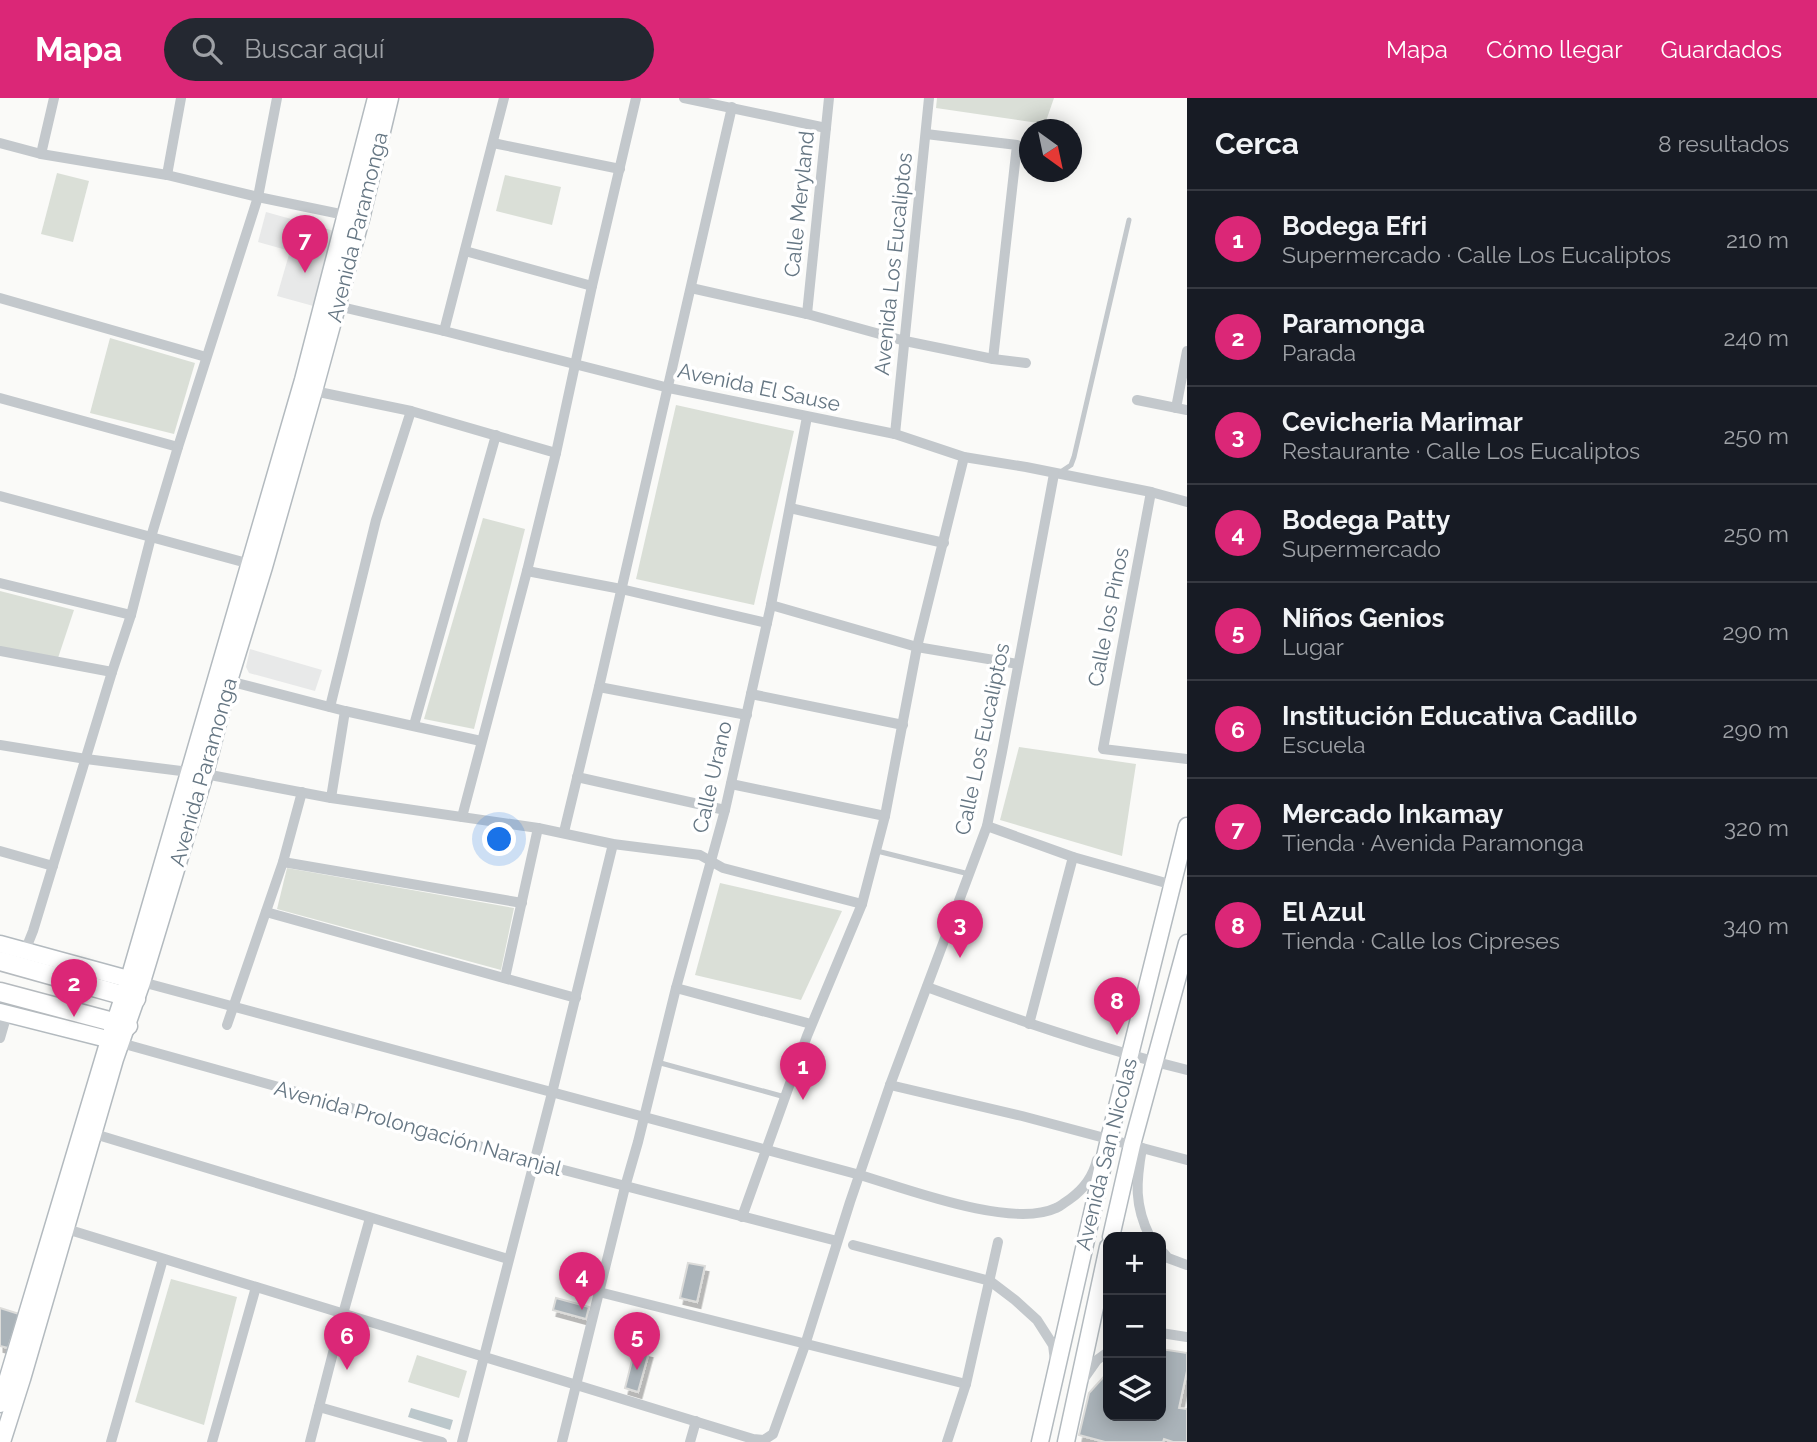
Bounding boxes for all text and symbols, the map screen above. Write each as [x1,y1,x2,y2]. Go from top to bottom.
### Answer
search box [164,18,654,81]
text: Mapa [35,30,122,69]
icon: search [188,30,226,68]
text: Buscar aquí [244,34,384,64]
text: Mapa [1386,35,1448,64]
text: Cómo llegar [1486,35,1623,64]
text: Guardados [1661,35,1782,64]
north arrow [1019,119,1082,182]
text: Cerca [1215,126,1299,161]
street label: Avenida Paramonga [321,129,393,325]
street label: Calle Meryland [779,130,819,278]
text: 8 resultados [1658,130,1789,157]
street label: Avenida Los Eucaliptos [869,151,917,377]
text: Bodega Efri [1282,211,1427,241]
pin: 7 [282,215,328,273]
text: 1 [1232,226,1244,253]
text: 210 m [1726,226,1789,253]
text: Supermercado · Calle Los Eucaliptos [1282,241,1671,268]
text: Paramonga [1282,309,1425,339]
text: 2 [1232,324,1244,351]
text: 240 m [1723,324,1789,351]
text: Parada [1282,339,1356,366]
street label: Avenida El Sause [675,358,843,416]
text: Cevicheria Marimar [1282,407,1523,437]
text: 3 [1232,422,1244,449]
text: 250 m [1723,422,1789,449]
text: Restaurante · Calle Los Eucaliptos [1282,437,1640,464]
text: Bodega Patty [1282,505,1450,535]
text: 4 [1231,520,1245,547]
text: 250 m [1723,520,1789,547]
text: Supermercado [1282,535,1441,562]
street label: Calle los Pinos [1082,545,1134,689]
text: Niños Genios [1282,603,1444,633]
text: 5 [1232,618,1244,645]
text: 290 m [1722,618,1789,645]
text: Lugar [1282,633,1344,660]
street label: Calle Los Eucaliptos [949,641,1015,837]
street label: Avenida Paramonga [164,675,242,869]
text: Institución Educativa Cadillo [1282,701,1637,731]
text: 6 [1231,716,1245,743]
text: 290 m [1722,716,1789,743]
street label: Calle Urano [687,719,737,835]
text: Escuela [1282,731,1366,758]
text: Mercado Inkamay [1282,799,1503,829]
text: 7 [1232,814,1244,841]
text: 320 m [1724,814,1789,841]
your location [482,822,516,856]
text: Tienda · Avenida Paramonga [1282,829,1584,856]
text: El Azul [1282,897,1365,927]
pin: 3 [937,900,983,958]
text: 8 [1231,912,1245,939]
text: 340 m [1723,912,1789,939]
text: Tienda · Calle los Cipreses [1282,927,1560,954]
pin: 2 [51,959,97,1017]
pin: 8 [1094,977,1140,1035]
pin: 1 [780,1042,826,1100]
street label: Avenida San Nicolas [1070,1055,1142,1253]
street label: Avenida Prolongación Naranjal [272,1075,565,1181]
map controls [1103,1232,1166,1421]
button: + [1103,1232,1166,1295]
pin: 4 [559,1252,605,1310]
button: − [1103,1295,1166,1358]
pin: 6 [324,1312,370,1370]
pin: 5 [614,1312,660,1370]
button: layers [1103,1358,1166,1421]

